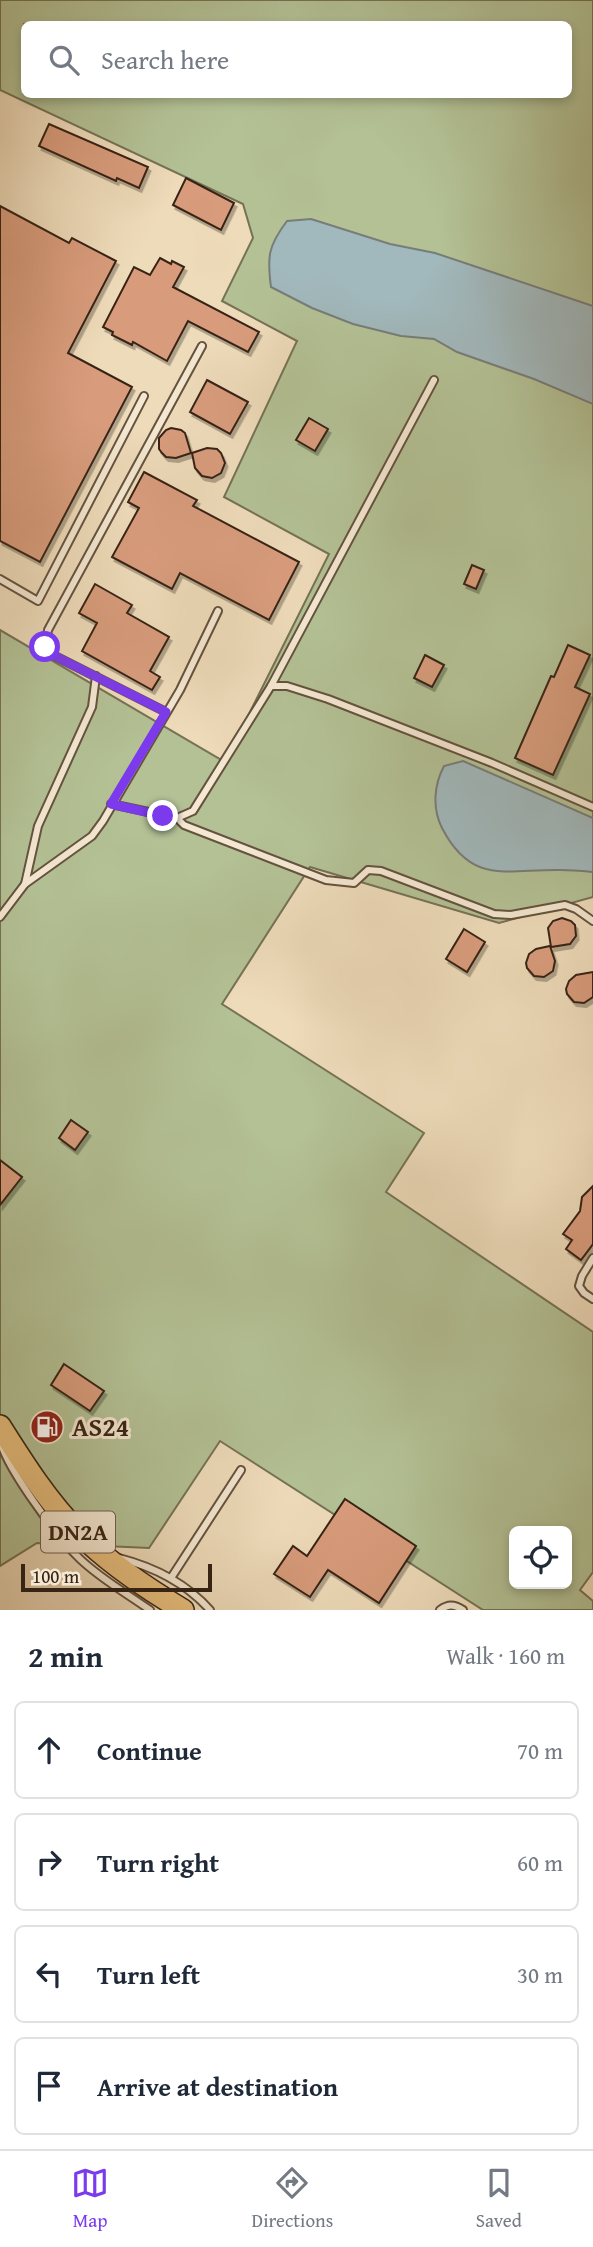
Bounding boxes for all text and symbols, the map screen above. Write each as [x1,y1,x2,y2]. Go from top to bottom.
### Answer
search box [21,21,572,98]
text: Search here [101,40,229,79]
icon: search [45,41,83,79]
route start [29,631,60,662]
route end [147,800,178,831]
place label: AS24 [72,1407,129,1446]
fuel station icon: AS24 [28,1408,66,1446]
road number: DN2A [41,1512,115,1552]
map controls [509,1526,572,1589]
button: locate [509,1526,572,1589]
scale bar [21,1561,212,1593]
text: 100 m [32,1562,79,1590]
text: 2 min [28,1634,103,1678]
text: Walk · 160 m [446,1639,565,1672]
icon: ahead [30,1731,68,1769]
text: Continue [97,1731,202,1770]
text: 70 m [517,1734,563,1767]
icon: right [30,1843,68,1881]
text: Turn right [97,1843,219,1882]
text: 60 m [517,1846,563,1879]
icon: left [30,1955,68,1993]
text: Turn left [97,1955,200,1994]
text: 30 m [517,1958,563,1991]
icon: arrive [30,2067,68,2105]
text: Arrive at destination [97,2067,338,2106]
tab: Map [71,2164,109,2234]
tab: Directions [252,2164,333,2234]
tab: Saved [476,2164,522,2234]

